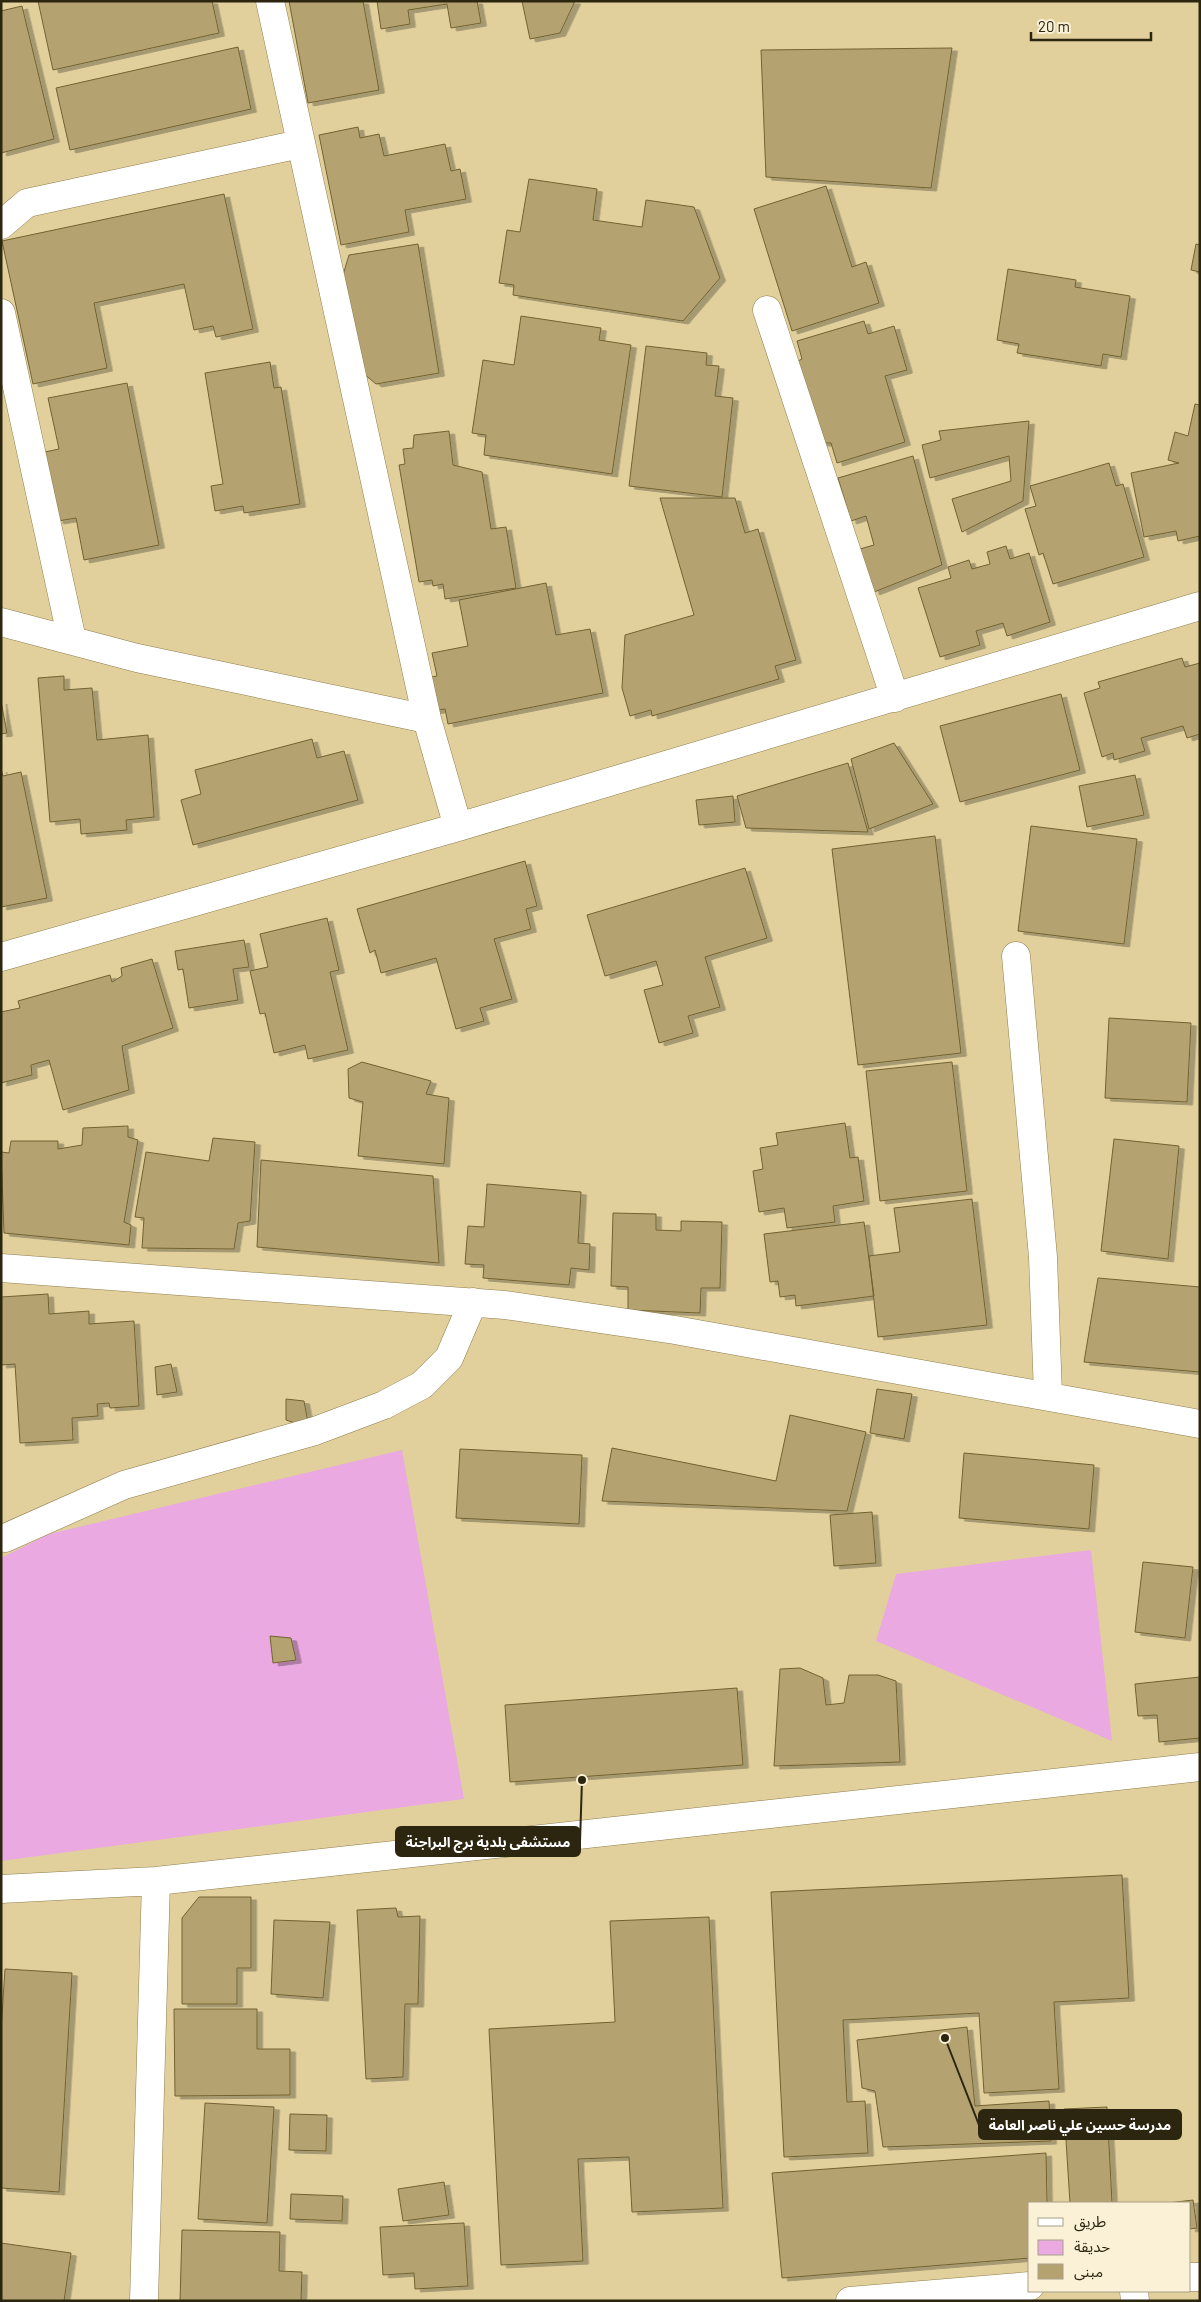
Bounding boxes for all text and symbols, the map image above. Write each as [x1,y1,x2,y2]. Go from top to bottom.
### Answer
scale bar [1031,10,1151,42]
text: 20 m [1038,17,1070,35]
callout: مستشفی بلدیة برج البراجنة [396,1827,580,1856]
text: مستشفی بلدیة برج البراجنة [406,1833,570,1853]
callout: مدرسة حسين علي ناصر العامة [979,2110,1181,2139]
text: مدرسة حسين علي ناصر العامة [989,2116,1171,2136]
legend [1028,2202,1191,2292]
text: طريق [1074,2212,1106,2232]
text: حديقة [1074,2237,1110,2255]
text: مبنى [1074,2262,1103,2281]

